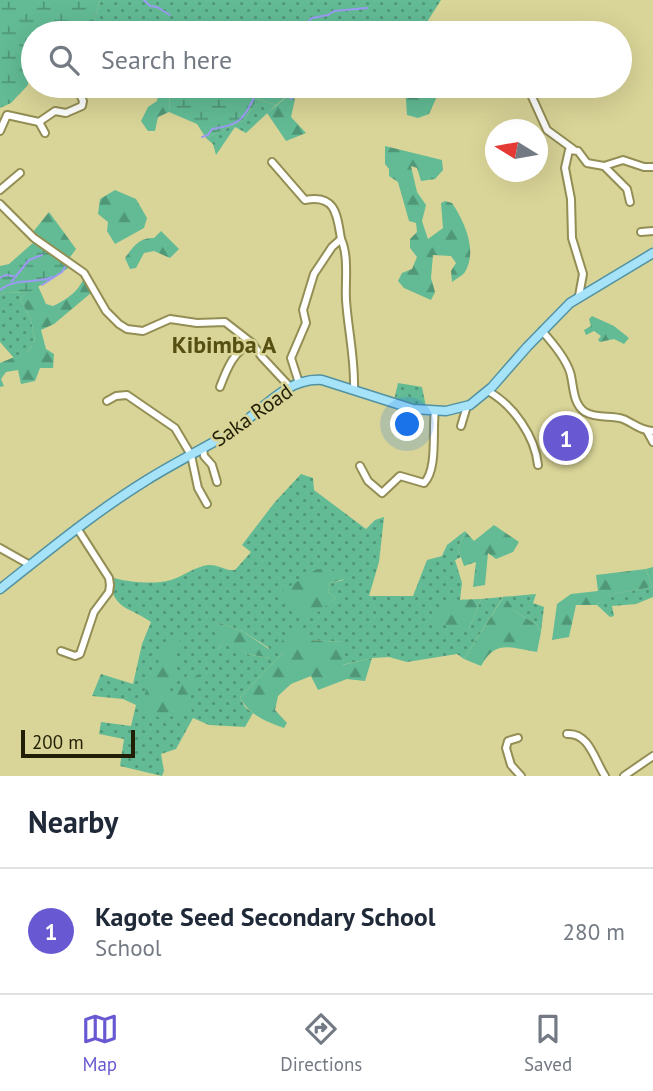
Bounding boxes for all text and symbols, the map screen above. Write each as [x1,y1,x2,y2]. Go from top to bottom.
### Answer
search box [21,21,632,98]
icon: search [45,41,83,79]
text: Search here [101,43,232,76]
north arrow [485,119,548,182]
district label: Kibimba A [172,329,277,360]
street label: Saka Road [207,378,297,452]
your location [390,407,424,441]
pin: 1 [543,412,589,464]
scale bar [21,727,135,759]
text: 200 m [32,730,84,754]
text: Nearby [28,802,118,841]
text: Kagote Seed Secondary School [95,900,435,933]
text: 1 [44,917,58,946]
text: 280 m [563,917,625,946]
text: School [95,933,162,962]
tab: Map [81,1010,119,1076]
tab: Directions [280,1010,362,1076]
tab: Saved [524,1010,572,1076]

